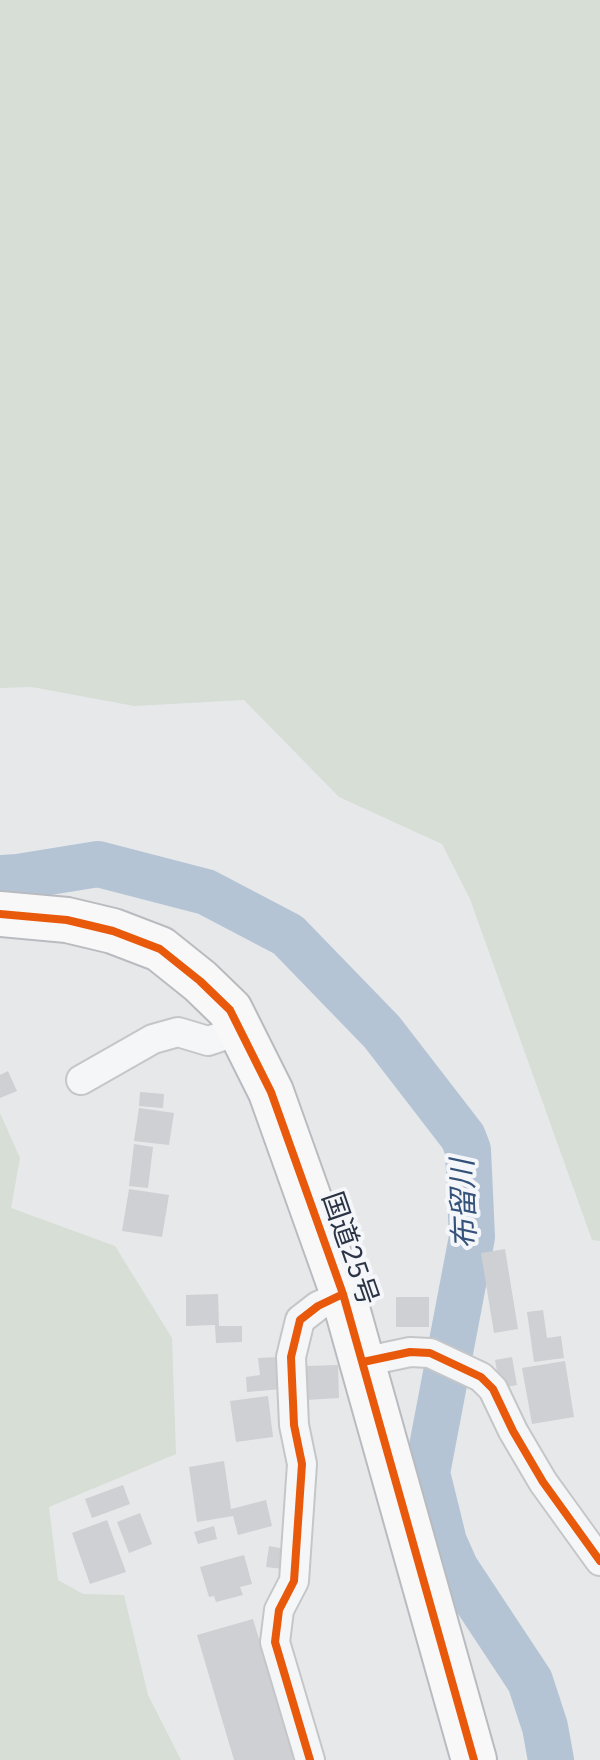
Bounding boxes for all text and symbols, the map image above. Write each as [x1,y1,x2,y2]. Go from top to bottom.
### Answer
water label: 布留川 [445,1158,485,1250]
street label: 国道25号 [314,1188,384,1310]

